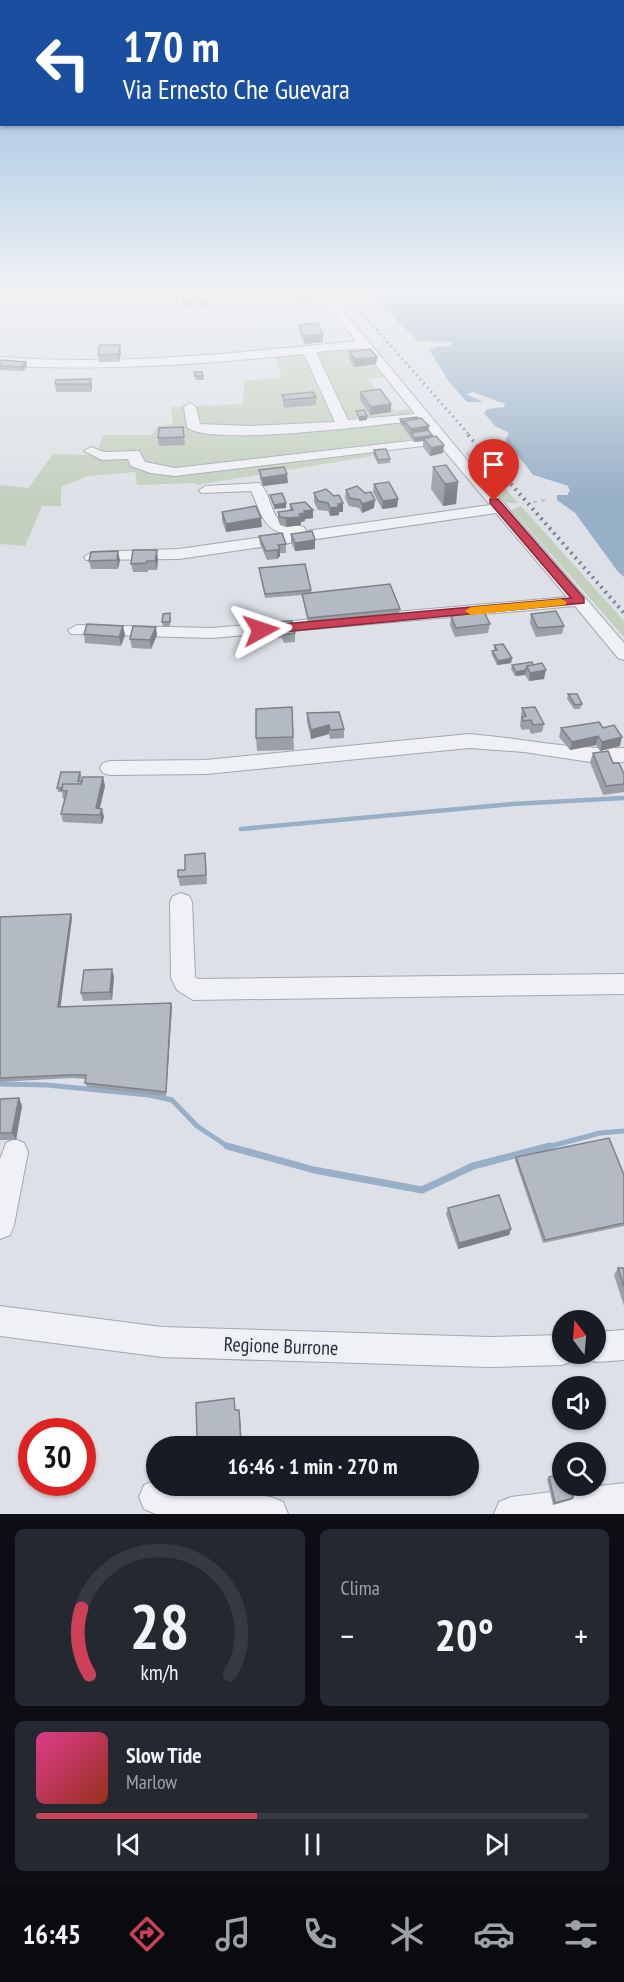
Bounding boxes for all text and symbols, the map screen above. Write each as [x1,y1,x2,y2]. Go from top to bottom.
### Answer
text: 170 m [123,19,220,74]
icon: left [24,24,102,102]
text: Via Ernesto Che Guevara [123,72,350,106]
pin [468,439,519,501]
icon: arrive [477,448,510,481]
position arrow [229,598,293,662]
north arrow [552,1310,606,1364]
map controls [552,1310,606,1496]
street label: Regione Burrone [223,1331,339,1361]
button: sound [552,1376,606,1430]
speed limit sign: 30 [18,1418,96,1496]
button: search [552,1442,606,1496]
text: 16:46 · 1 min · 270 m [227,1452,398,1480]
text: Clima [341,1575,380,1601]
text: 28 [130,1585,190,1666]
text: 20° [435,1605,494,1663]
text: − [341,1614,354,1657]
text: + [574,1614,588,1657]
text: km/h [141,1658,179,1686]
text: Slow Tide [126,1741,202,1769]
text: Marlow [126,1769,177,1795]
icon: previous [112,1828,145,1861]
icon: pause [296,1828,329,1861]
icon: next [480,1828,513,1861]
icon: directions [126,1913,168,1955]
icon: music [212,1913,254,1955]
icon: phone [299,1913,341,1955]
icon: climate [386,1913,428,1955]
icon: car [473,1913,515,1955]
icon: filters [560,1913,602,1955]
text: 16:45 [22,1917,81,1951]

